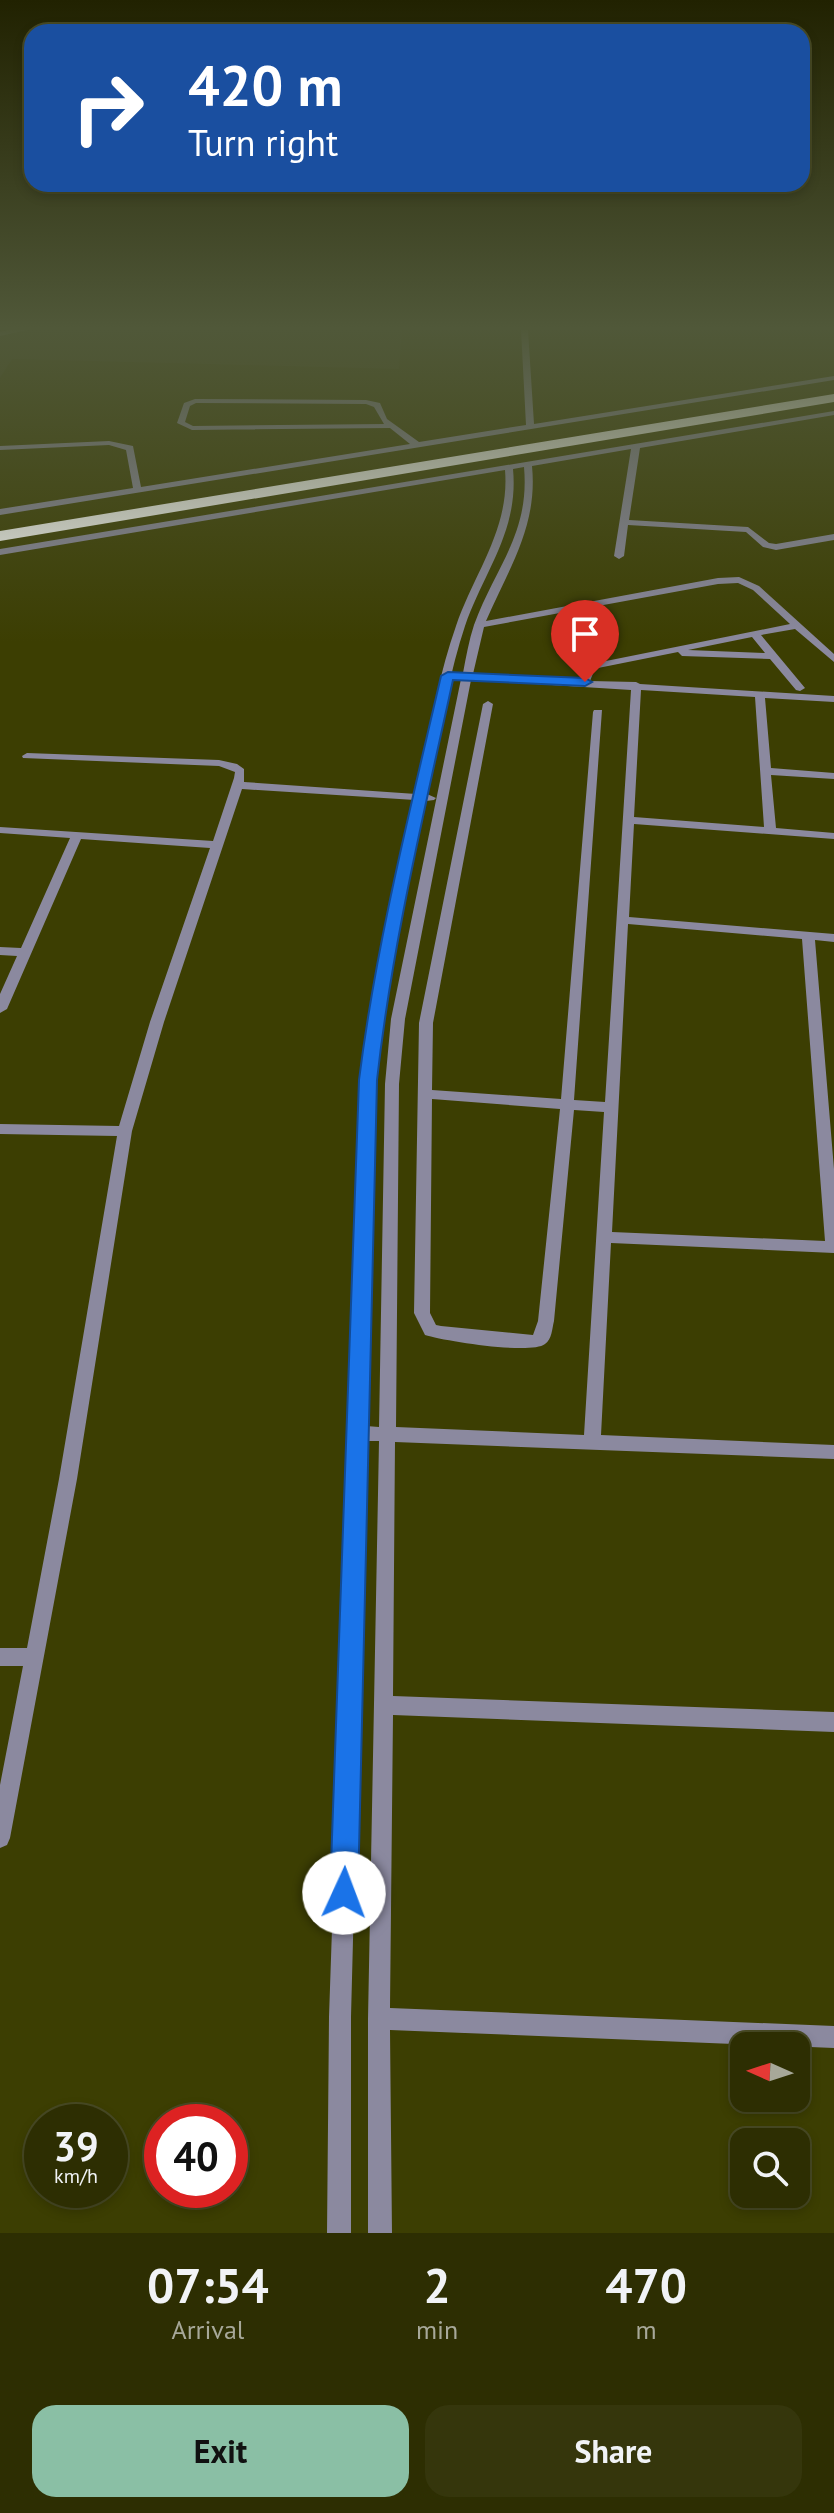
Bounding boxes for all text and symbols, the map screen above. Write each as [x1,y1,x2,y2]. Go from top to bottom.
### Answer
text: 420 m [188,49,343,121]
icon: right [56,56,160,160]
text: Turn right [188,119,338,166]
pin [551,600,619,682]
icon: arrive [563,612,607,656]
position arrow [302,1851,386,1935]
north arrow [730,2032,810,2112]
map controls [730,2032,810,2208]
speed limit sign: 40 [144,2104,248,2208]
text: 39 [53,2120,99,2172]
button: search [730,2128,810,2208]
text: km/h [54,2163,98,2189]
text: 07:54 [147,2254,269,2316]
text: 2 [423,2254,451,2316]
text: 470 [605,2254,687,2316]
text: Arrival [172,2313,244,2346]
text: min [416,2313,458,2346]
text: m [636,2313,657,2346]
button: Exit [32,2405,409,2497]
button: Share [425,2405,802,2497]

